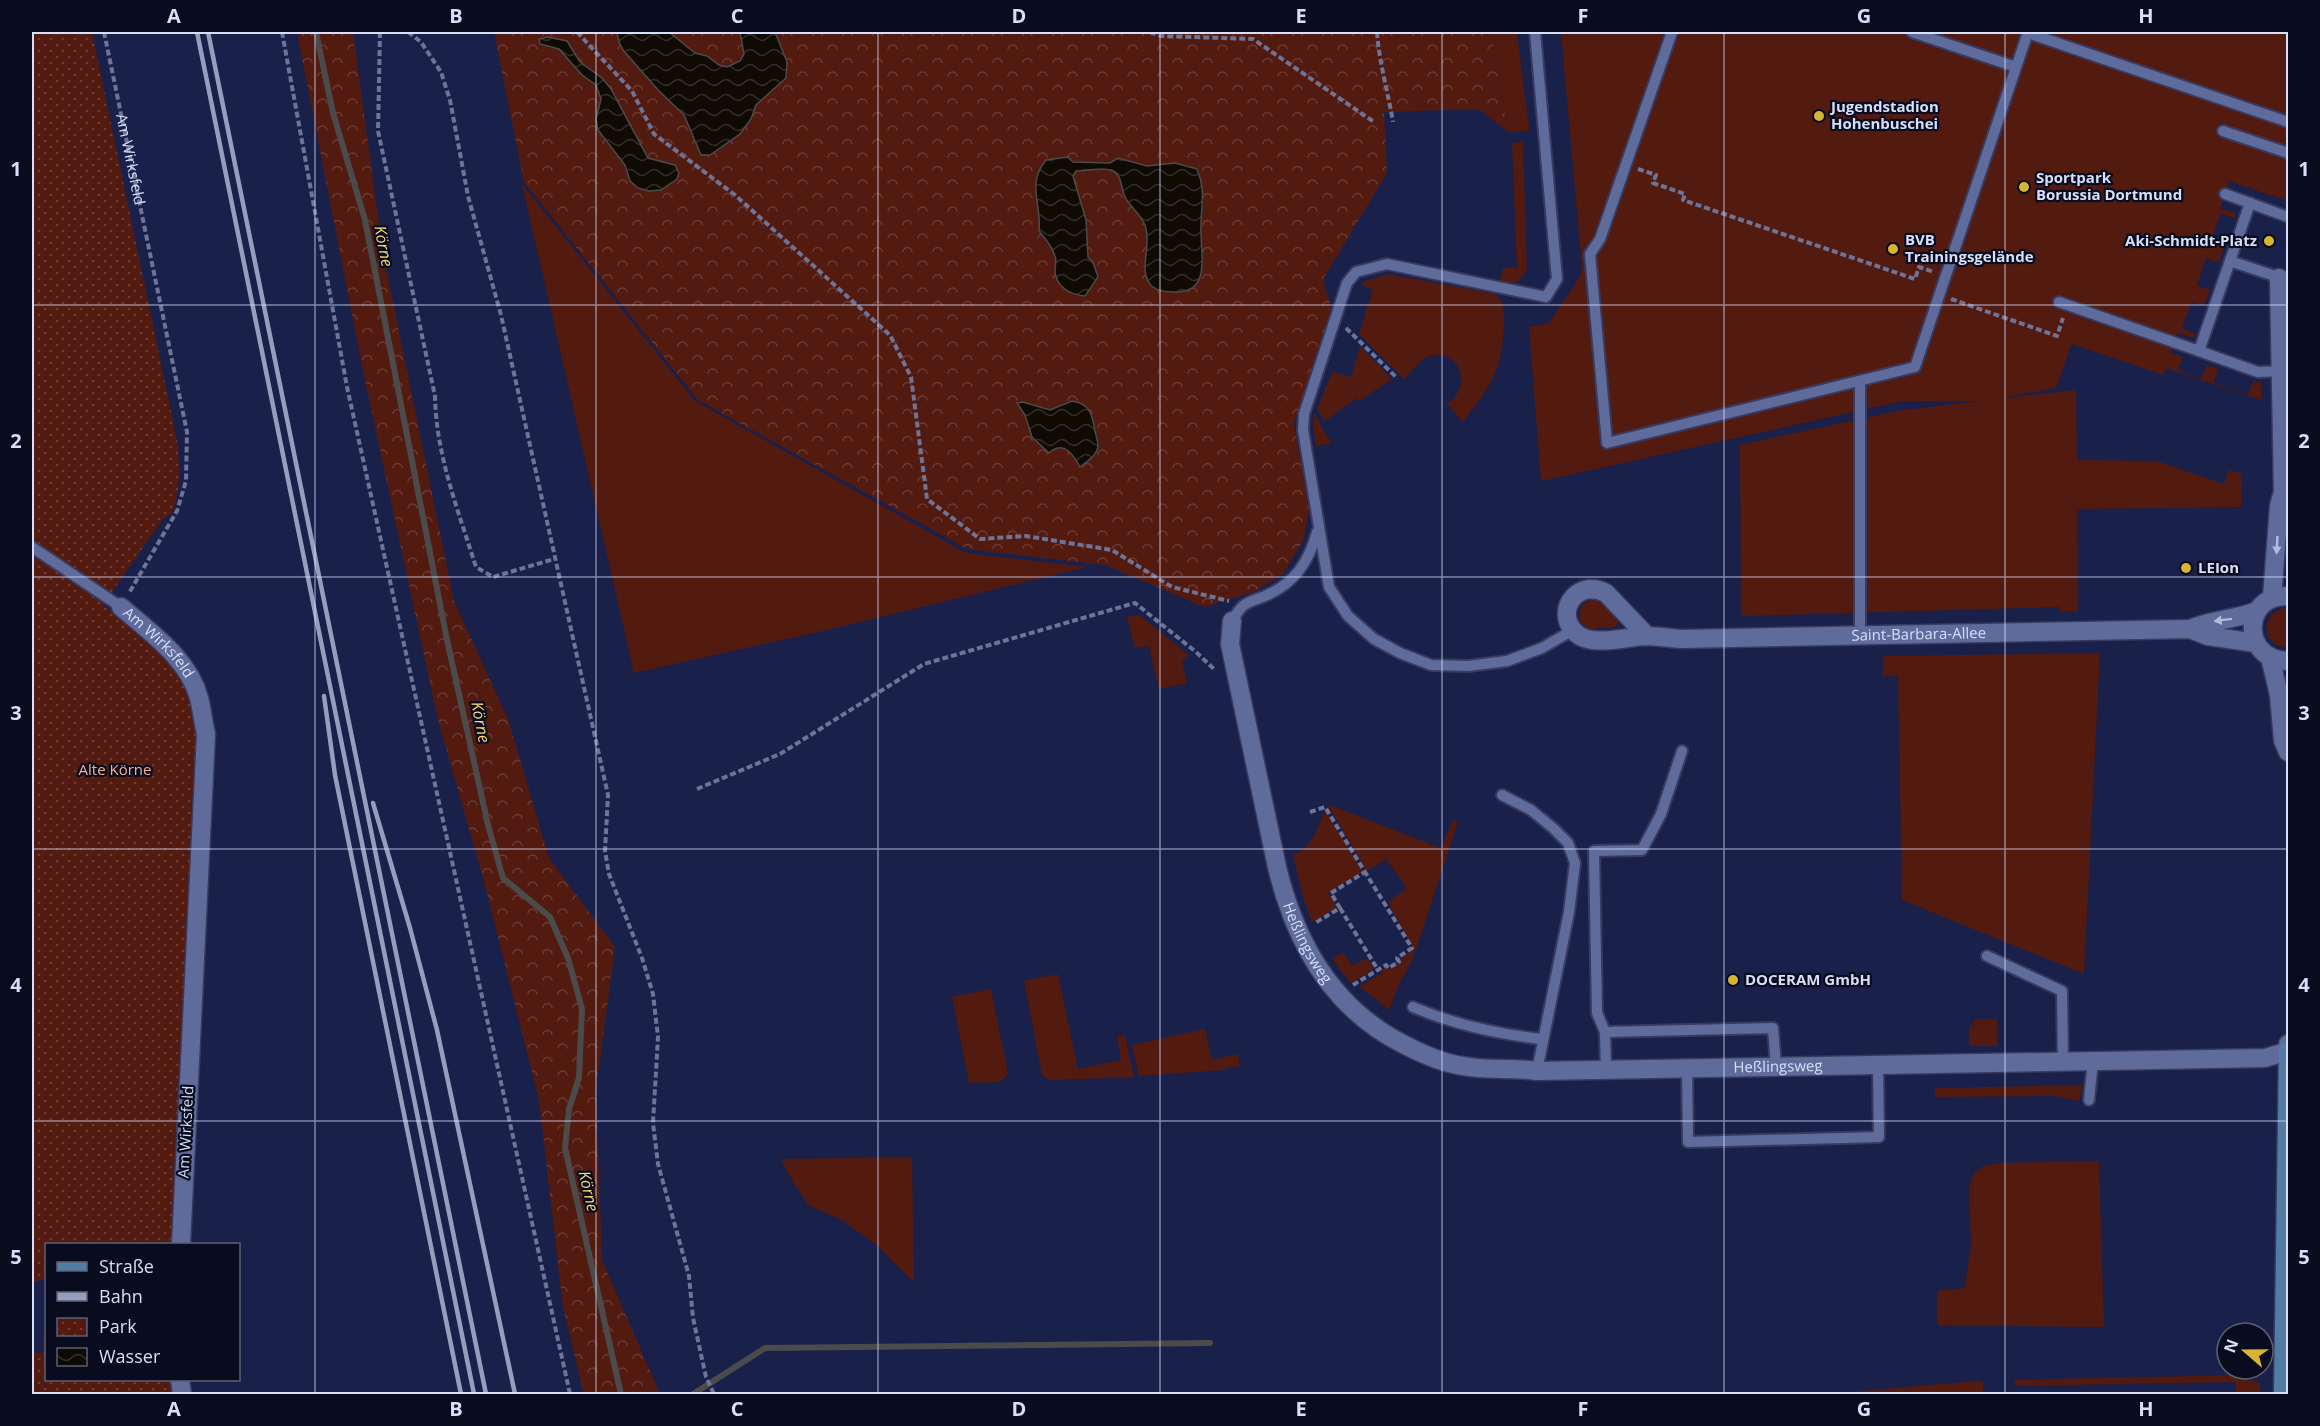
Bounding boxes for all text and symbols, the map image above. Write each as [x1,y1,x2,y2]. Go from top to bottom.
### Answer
text: A [167,2,181,29]
text: B [449,2,463,29]
text: C [731,2,744,29]
text: D [1012,2,1026,29]
text: E [1295,2,1307,29]
text: F [1578,2,1588,29]
text: G [1857,2,1871,29]
text: H [2138,2,2154,29]
place label: Jugendstadion Hohenbuschei [1829,96,1939,133]
marker: Jugendstadion Hohenbuschei [1812,109,1826,123]
street label: Am Wirksfeld [112,112,151,206]
text: 1 [10,155,22,182]
text: 1 [2298,155,2310,182]
place label: Sportpark Borussia Dortmund [2036,167,2182,204]
marker: Sportpark Borussia Dortmund [2017,180,2031,194]
water label: Körne [369,224,399,268]
place label: BVB Trainingsgelände [1905,229,2034,266]
place label: Aki-Schmidt-Platz [2125,230,2257,250]
marker: Aki-Schmidt-Platz [2262,234,2276,248]
marker: BVB Trainingsgelände [1886,242,1900,256]
text: 2 [10,427,22,454]
text: 2 [2298,427,2310,454]
one-way arrow [2272,536,2281,555]
place label: LEIon [2198,557,2239,577]
marker: LEIon [2179,561,2193,575]
street label: Am Wirksfeld [119,602,199,681]
one-way arrow [2214,615,2233,625]
street label: Saint-Barbara-Allee [1851,622,1986,645]
text: 3 [10,699,22,726]
text: 3 [2298,699,2310,726]
water label: Körne [466,700,496,744]
park label: Alte Körne [79,759,151,779]
street label: Heßlingsweg [1279,899,1337,987]
place label: DOCERAM GmbH [1745,969,1871,989]
text: 4 [10,971,22,998]
text: 4 [2298,971,2310,998]
marker: DOCERAM GmbH [1726,973,1740,987]
street label: Heßlingsweg [1733,1055,1823,1076]
street label: Am Wirksfeld [173,1085,197,1179]
water label: Körne [574,1168,604,1214]
text: 5 [10,1243,22,1270]
legend [45,1243,240,1381]
text: 5 [2298,1243,2310,1270]
text: Straße [99,1254,154,1278]
text: Bahn [99,1284,143,1308]
text: Park [99,1314,137,1338]
north arrow [2215,1321,2275,1381]
text: N [2218,1336,2243,1356]
text: Wasser [99,1344,161,1368]
text: A [167,1395,181,1422]
text: B [449,1395,463,1422]
text: C [731,1395,744,1422]
text: D [1012,1395,1026,1422]
text: E [1295,1395,1307,1422]
text: F [1578,1395,1588,1422]
text: G [1857,1395,1871,1422]
text: H [2138,1395,2154,1422]

